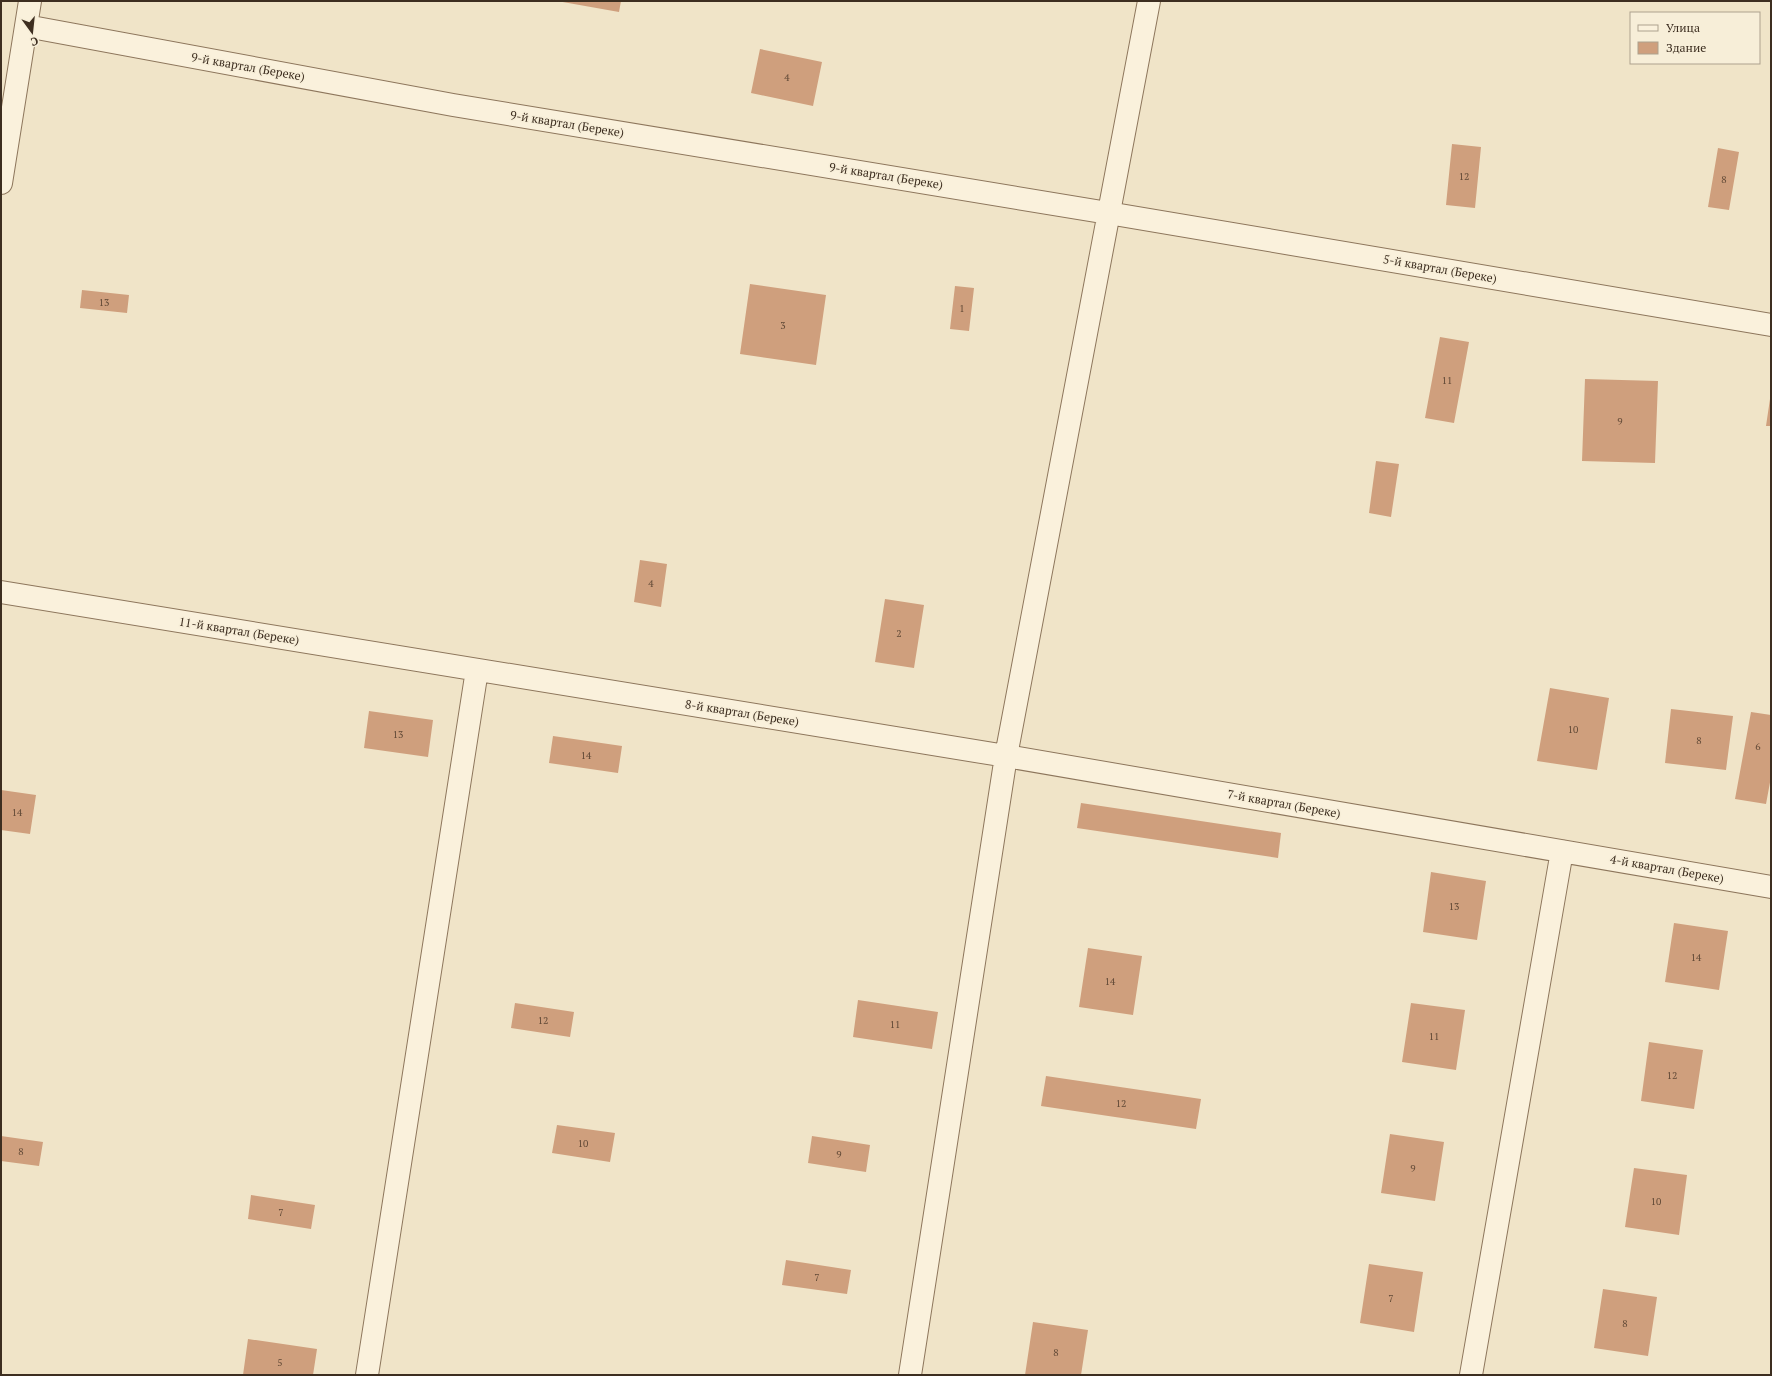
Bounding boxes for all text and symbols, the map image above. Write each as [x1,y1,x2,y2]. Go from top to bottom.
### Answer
north arrow [12,12,52,52]
legend [1630,12,1760,64]
text: Улица [1666,20,1700,35]
text: С [29,34,40,49]
text: Здание [1666,40,1706,55]
street label: 9-й квартал (Береке) [190,49,306,84]
house number: 4 [784,71,790,84]
street label: 9-й квартал (Береке) [509,107,625,140]
street label: 9-й квартал (Береке) [828,159,944,192]
house number: 12 [1459,170,1469,183]
house number: 8 [1721,173,1727,186]
street label: 5-й квартал (Береке) [1382,251,1498,286]
house number: 13 [99,296,109,309]
house number: 1 [959,302,965,315]
house number: 3 [780,319,786,332]
house number: 11 [1442,374,1452,387]
house number: 9 [1617,415,1623,428]
house number: 4 [648,577,654,590]
street label: 11-й квартал (Береке) [178,614,300,647]
house number: 2 [896,627,902,640]
street label: 8-й квартал (Береке) [684,696,800,729]
house number: 10 [1568,723,1578,736]
house number: 13 [393,728,403,741]
house number: 8 [1696,734,1702,747]
house number: 6 [1755,740,1761,753]
house number: 14 [581,749,592,762]
street label: 7-й квартал (Береке) [1226,786,1342,821]
house number: 14 [12,806,23,819]
street label: 4-й квартал (Береке) [1609,851,1725,886]
house number: 13 [1449,900,1459,913]
house number: 14 [1691,951,1702,964]
house number: 14 [1105,975,1116,988]
house number: 12 [538,1014,548,1027]
house number: 11 [890,1018,900,1031]
house number: 11 [1429,1030,1439,1043]
house number: 12 [1667,1069,1677,1082]
house number: 12 [1116,1097,1126,1110]
house number: 10 [578,1137,588,1150]
house number: 8 [18,1145,24,1158]
house number: 9 [836,1148,842,1161]
house number: 9 [1410,1162,1416,1175]
house number: 10 [1651,1195,1661,1208]
house number: 7 [278,1206,284,1219]
house number: 7 [814,1271,820,1284]
house number: 7 [1388,1292,1394,1305]
house number: 8 [1622,1317,1628,1330]
house number: 8 [1053,1346,1059,1359]
house number: 5 [277,1356,283,1369]

